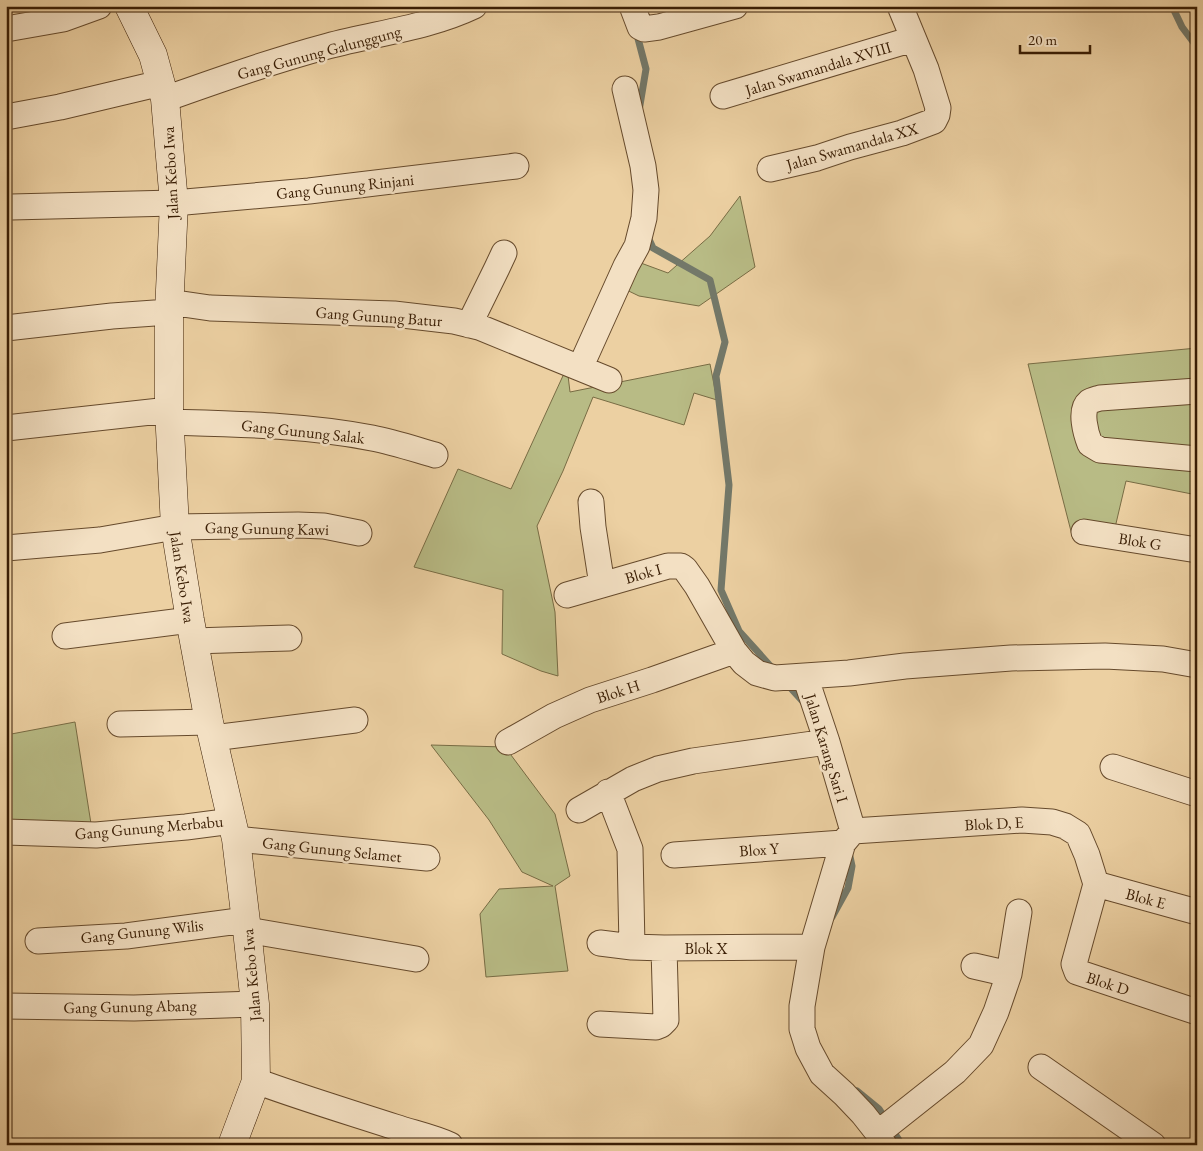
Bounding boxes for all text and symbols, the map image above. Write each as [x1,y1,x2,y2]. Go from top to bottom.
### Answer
street label: Gang Gunung Galunggung [235,20,404,84]
scale bar [1020,22,1090,54]
text: 20 m [1028,30,1057,49]
street label: Jalan Swamandala XVIII [741,36,894,101]
street label: Jalan Swamandala XX [782,117,921,176]
street label: Jalan Kebo Iwa [158,126,184,222]
street label: Gang Gunung Rinjani [275,169,415,204]
street label: Gang Gunung Batur [315,302,444,331]
street label: Gang Gunung Salak [240,415,366,448]
street label: Gang Gunung Kawi [205,517,329,540]
street label: Jalan Kebo Iwa [165,528,200,625]
street label: Blok G [1117,528,1163,555]
street label: Blok I [622,558,664,589]
street label: Blok H [594,675,643,708]
street label: Jalan Karang Sari I [799,689,853,806]
street label: Gang Gunung Merbabu [74,811,225,844]
street label: Blok D, E [964,811,1024,836]
street label: Gang Gunung Selamet [261,832,403,867]
street label: Blox Y [738,838,780,861]
street label: Blok E [1124,883,1168,914]
street label: Gang Gunung Wilis [80,915,205,948]
street label: Jalan Kebo Iwa [237,927,266,1024]
street label: Blok X [685,938,728,959]
street label: Blok D [1084,967,1132,1000]
street label: Gang Gunung Abang [63,995,198,1018]

